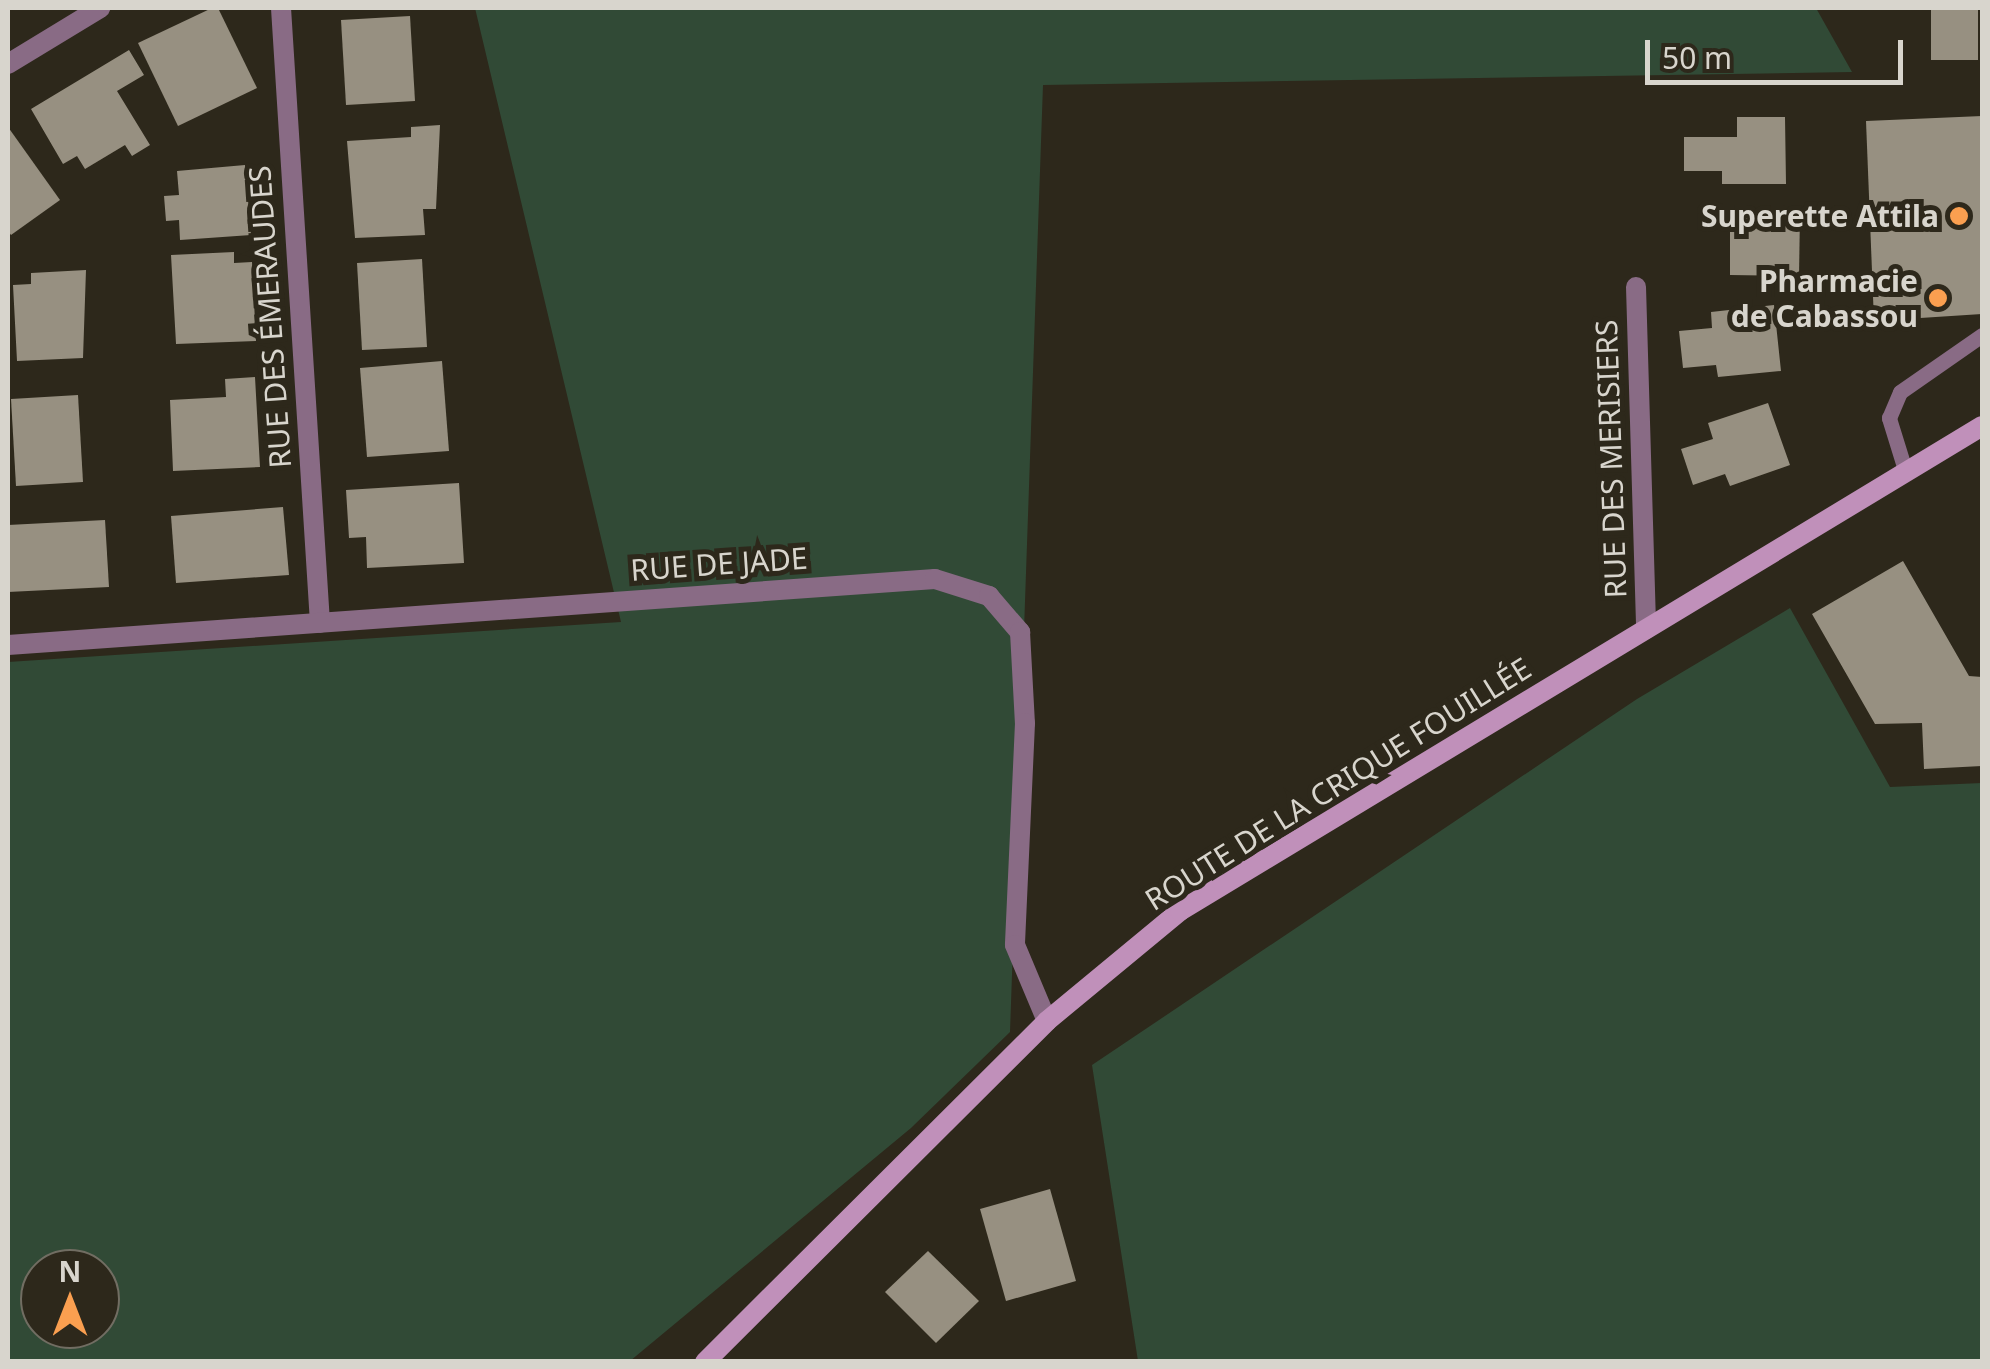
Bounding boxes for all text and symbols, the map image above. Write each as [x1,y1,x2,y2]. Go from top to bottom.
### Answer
scale bar [1650,20,1908,82]
text: 50 m [1662,37,1732,78]
street label: RUE DES ÉMERAUDES [241,164,299,470]
place label: Superette Attila [1701,198,1939,234]
marker: Superette Attila [1948,205,1970,227]
place label: Pharmacie de Cabassou [1731,263,1918,334]
marker: Pharmacie de Cabassou [1927,287,1949,309]
street label: RUE DES MERISIERS [1588,319,1634,599]
street label: RUE DE JADE [629,540,809,588]
street label: ROUTE DE LA CRIQUE FOUILLÉE [1139,650,1537,918]
north arrow [20,1249,120,1349]
text: N [59,1252,81,1290]

